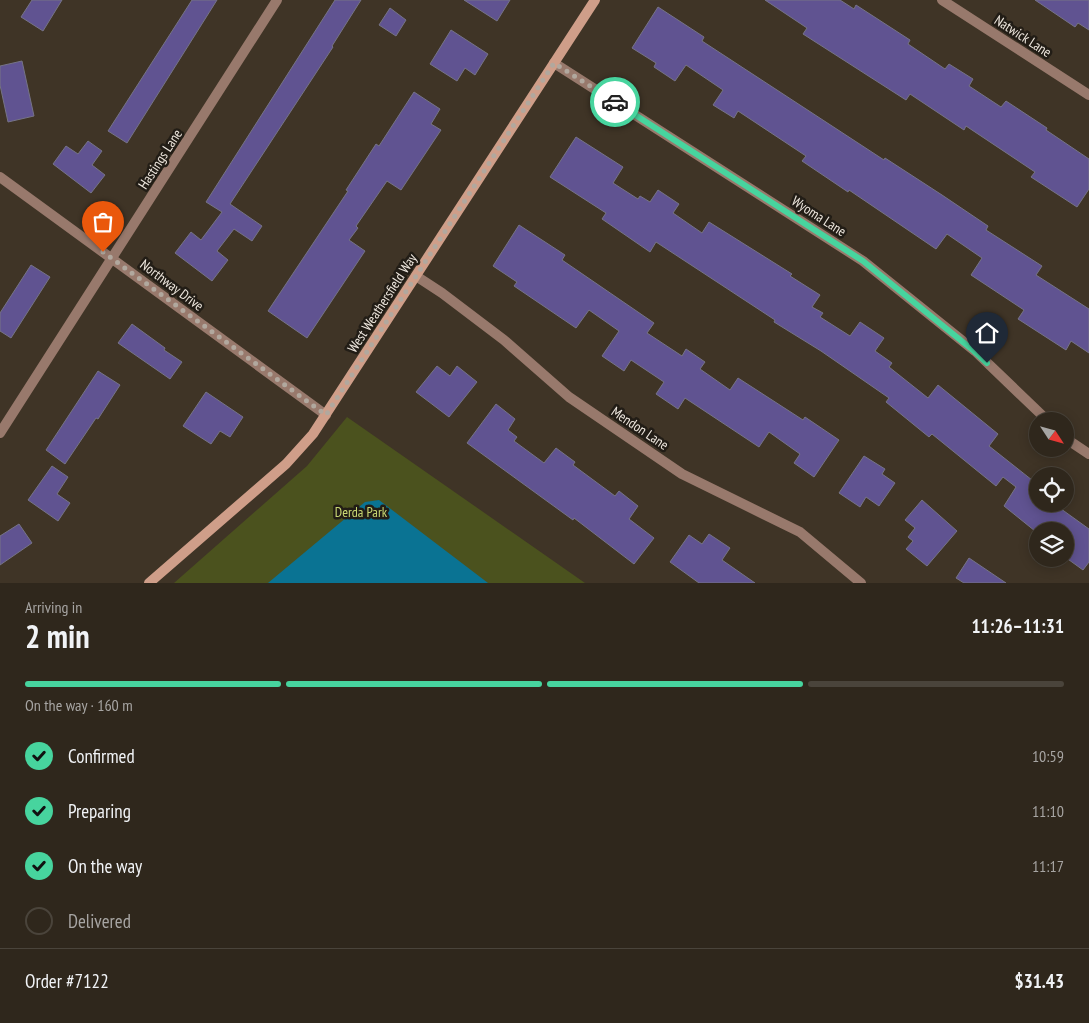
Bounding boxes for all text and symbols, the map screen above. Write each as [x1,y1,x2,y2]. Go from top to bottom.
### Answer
street label: Natwick Lane [991,11,1055,61]
courier [590,77,640,127]
icon: car [601,88,629,116]
street label: Hastings Lane [134,126,186,192]
street label: Wyoma Lane [788,192,850,240]
pin [82,201,124,252]
icon: bag [89,208,117,236]
street label: West Weathersfield Way [343,250,421,356]
street label: Northway Drive [137,255,207,315]
pin [966,312,1008,363]
icon: home [973,319,1001,347]
street label: Mendon Lane [608,402,672,454]
north arrow [1029,412,1074,458]
map controls [1029,412,1074,567]
button: locate [1029,467,1074,512]
park label: Derda Park [335,503,388,521]
button: layers [1029,522,1074,567]
text: Arriving in [25,597,82,617]
text: 11:26–11:31 [971,614,1064,638]
text: 2 min [25,615,90,657]
text: On the way · 160 m [25,695,133,715]
icon: check [25,742,53,770]
text: Confirmed [68,744,135,768]
text: 10:59 [1032,746,1064,766]
icon: check [25,797,53,825]
text: Preparing [68,799,131,823]
text: 11:10 [1032,801,1064,821]
icon: check [25,852,53,880]
text: On the way [68,854,142,878]
text: 11:17 [1032,856,1064,876]
text: Delivered [68,909,131,933]
text: Order #7122 [25,969,109,993]
text: $31.43 [1015,969,1064,993]

